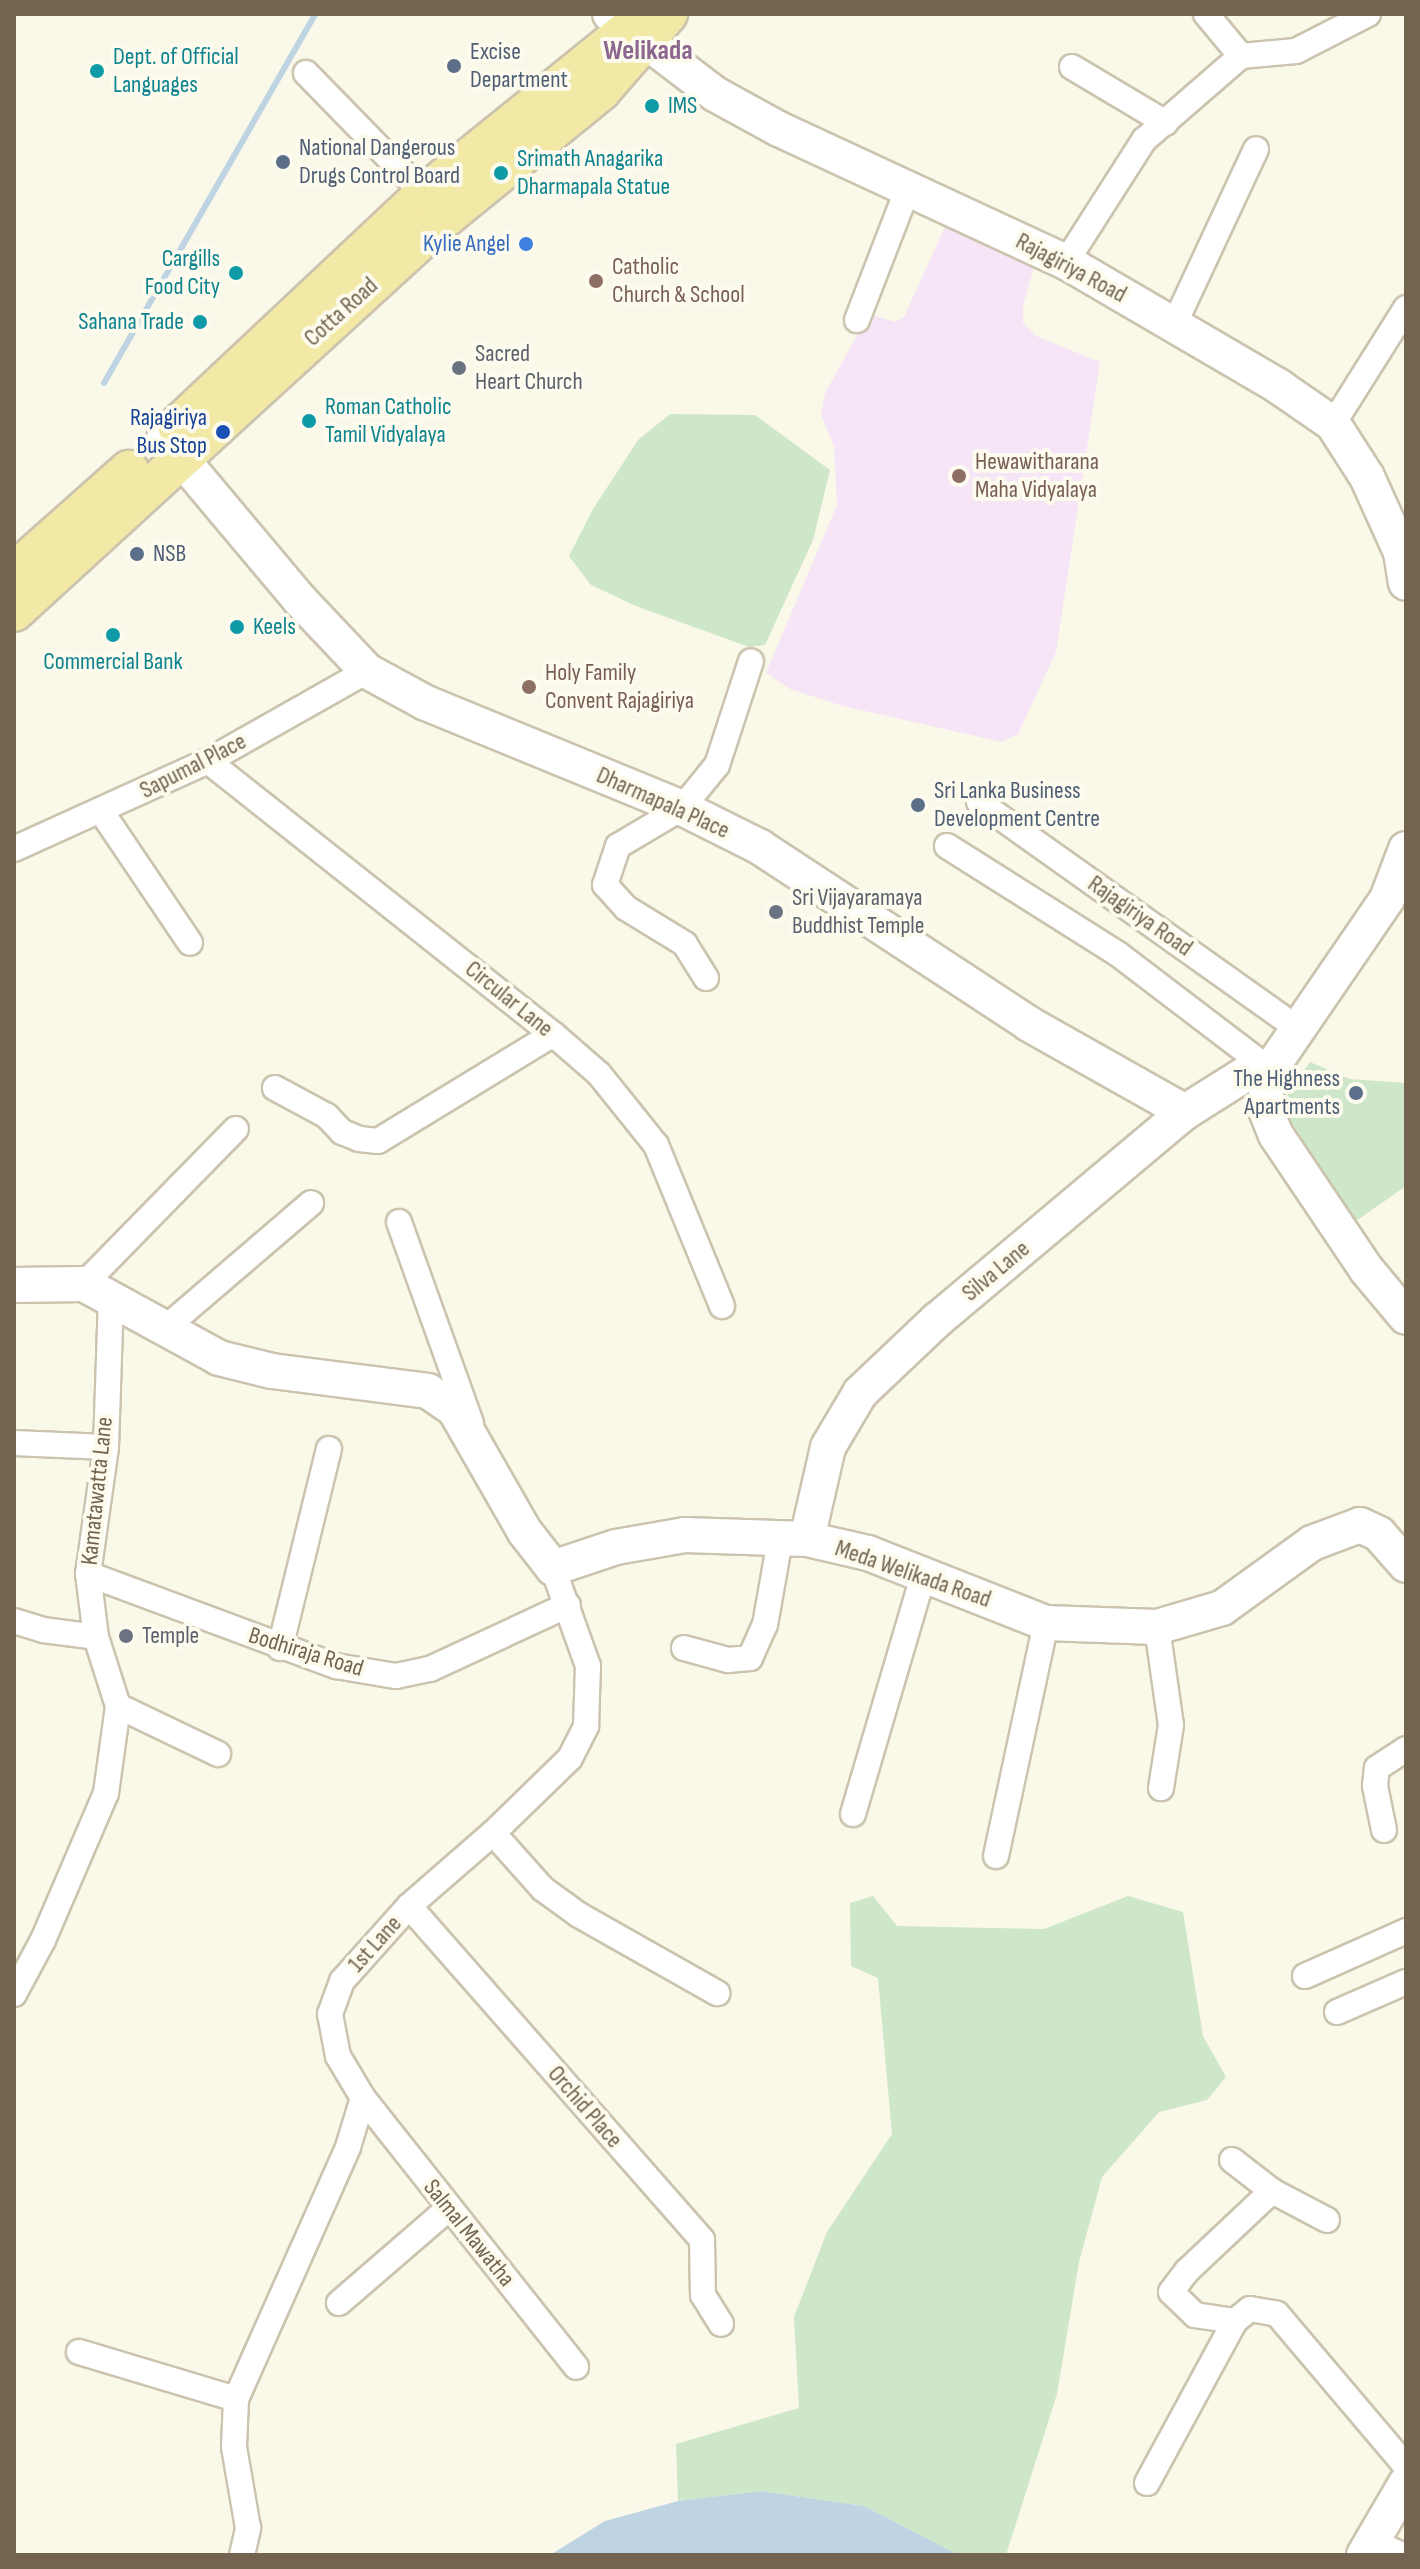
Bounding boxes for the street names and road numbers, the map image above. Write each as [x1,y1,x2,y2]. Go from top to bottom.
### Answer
street label: Rajagiriya Road [1011,227,1131,309]
street label: Cotta Road [298,272,384,352]
street label: Sapumal Place [135,727,251,805]
street label: Dharmapala Place [592,761,734,845]
street label: Rajagiriya Road [1082,870,1198,962]
street label: Circular Lane [459,955,559,1043]
street label: Silva Lane [956,1235,1036,1307]
street label: Kamatawatta Lane [75,1415,119,1567]
street label: Meda Welikada Road [831,1534,995,1614]
street label: Bodhiraja Road [245,1621,367,1683]
street label: 1st Lane [342,1910,408,1978]
street label: Orchid Place [541,2060,629,2154]
street label: Salmal Mawatha [417,2174,521,2292]

